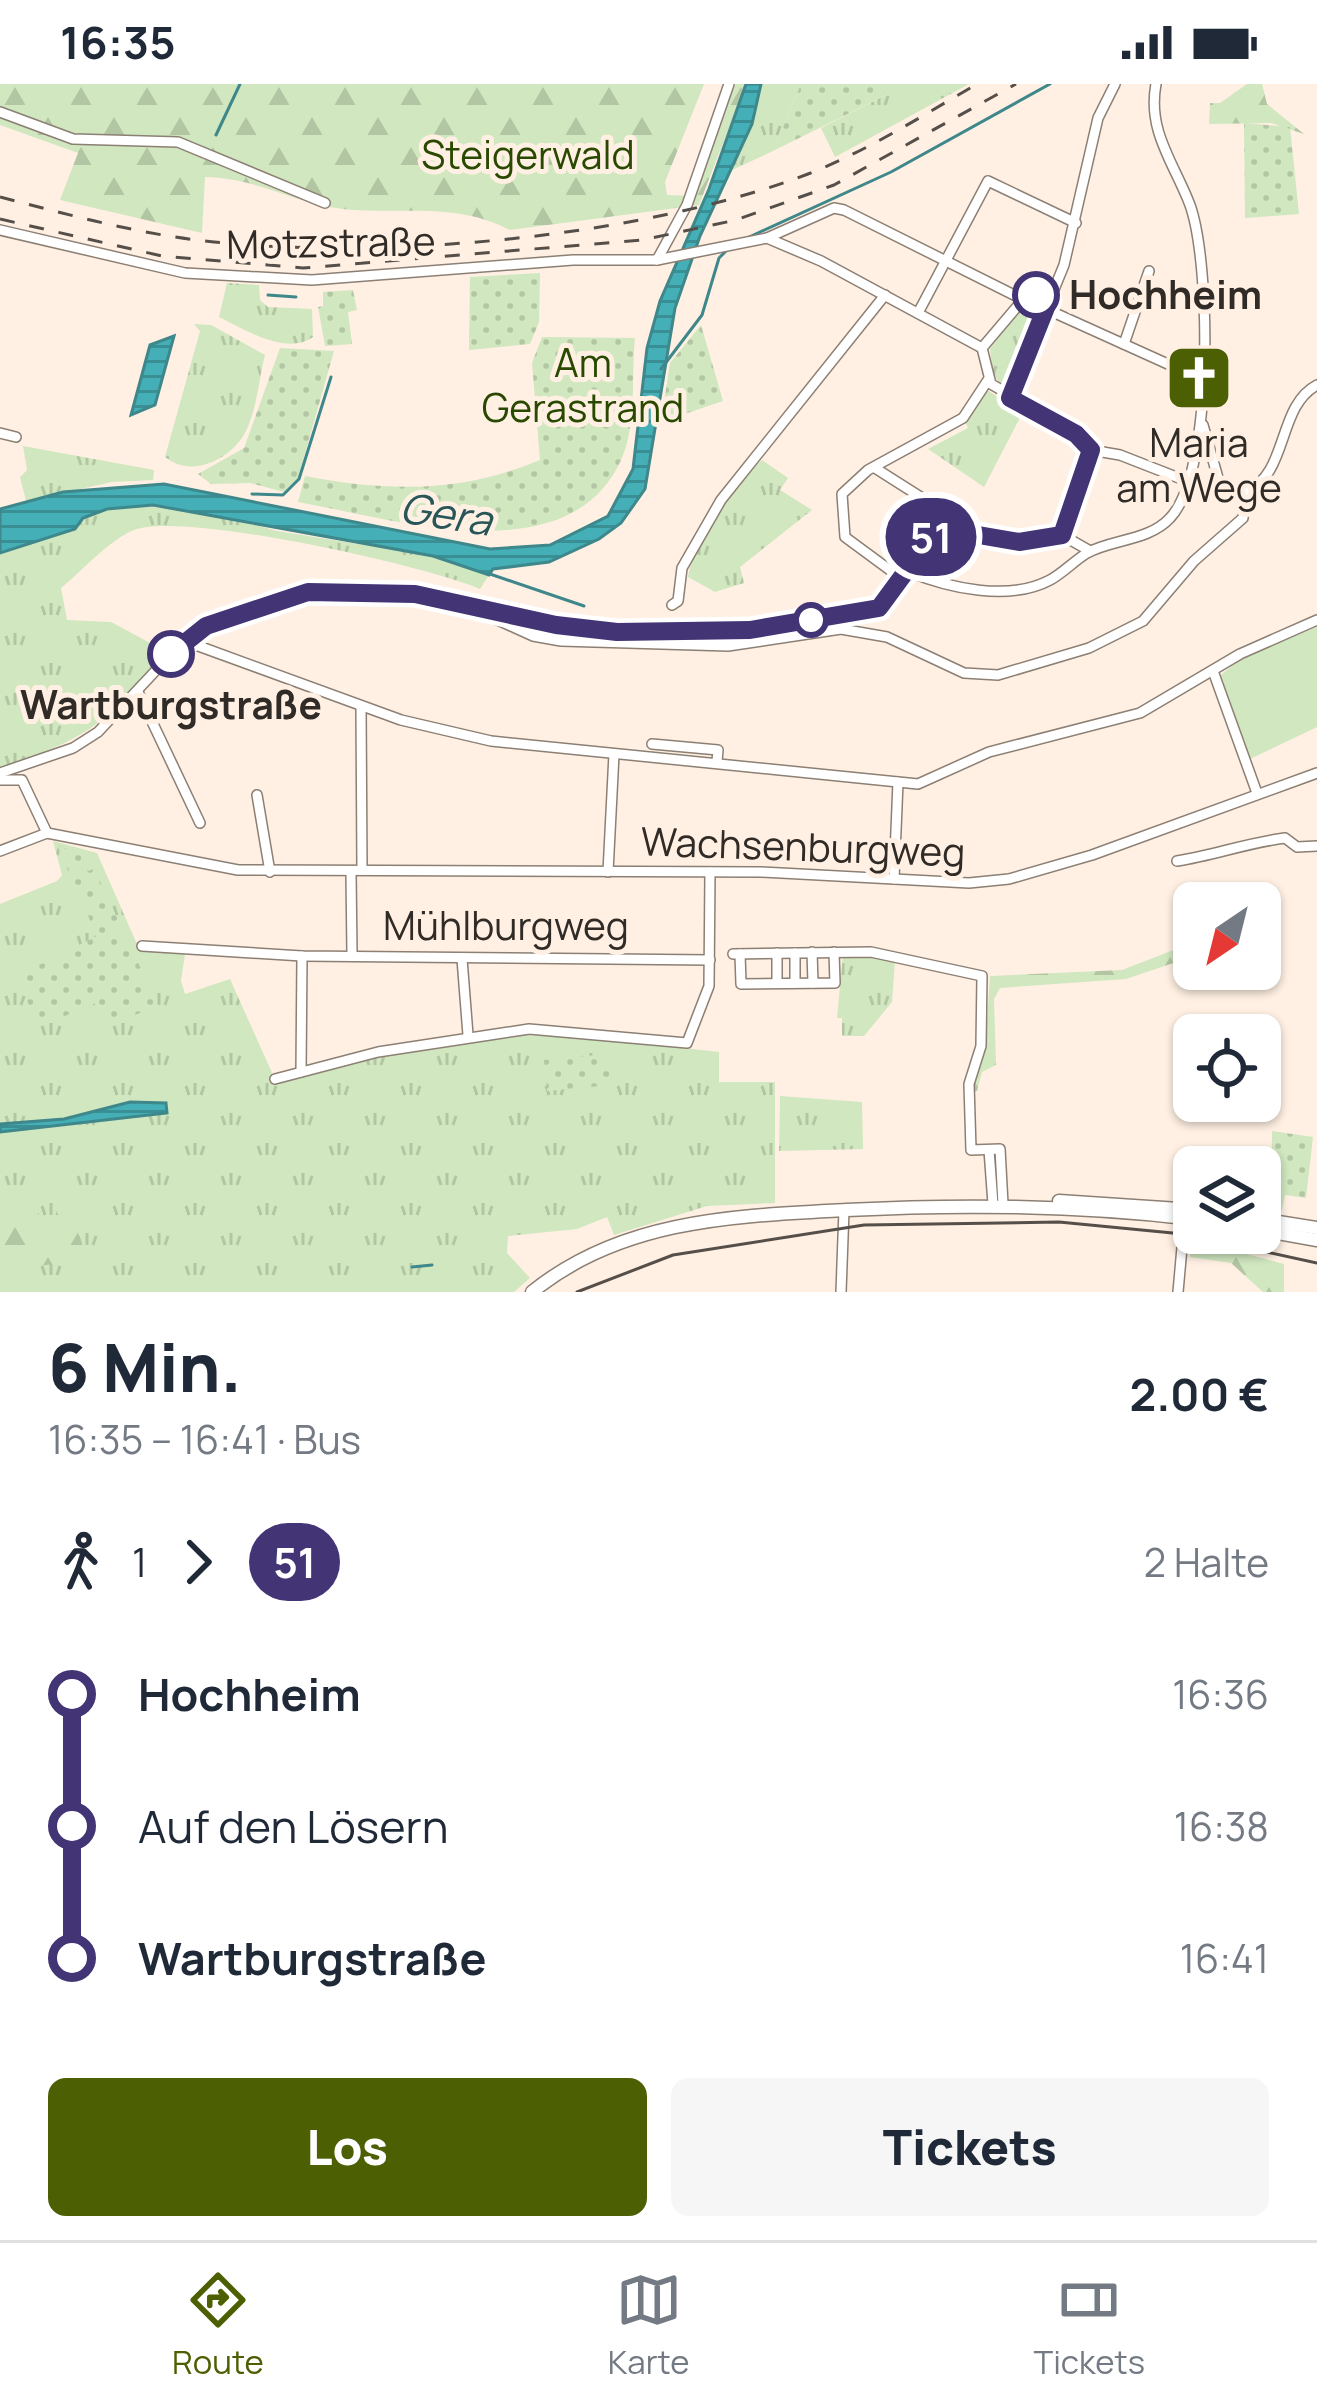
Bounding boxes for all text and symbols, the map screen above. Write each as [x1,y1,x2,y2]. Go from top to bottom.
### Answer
text: 16:35 [60,11,176,73]
park label: Steigerwald [421,127,635,181]
street label: Motzstraße [226,213,436,271]
place label: Hochheim [1069,267,1262,321]
marker: Hochheim [1014,273,1058,317]
park label: Am Gerastrand [482,335,684,434]
church icon: Maria am Wege [1164,343,1234,413]
place label: Maria am Wege [1116,415,1282,514]
water label: Gera [396,477,499,549]
line badge: 51 [877,498,985,576]
text: 51 [909,508,953,566]
unlabelled marker [795,604,827,636]
marker: Wartburgstraße [149,632,193,676]
place label: Wartburgstraße [20,677,322,731]
street label: Wachsenburgweg [640,813,966,879]
north arrow [1173,882,1281,990]
map controls [1173,882,1281,1254]
street label: Mühlburgweg [383,898,629,952]
button: locate [1173,1014,1281,1122]
button: layers [1173,1146,1281,1254]
text: 6 Min. [48,1322,242,1412]
text: 2.00 € [1130,1363,1269,1425]
text: 16:35 – 16:41 · Bus [48,1412,361,1466]
icon: walk [48,1529,114,1595]
icon: forward [165,1529,231,1595]
text: 51 [273,1533,316,1591]
text: 1 [132,1535,147,1589]
text: 2 Halte [1144,1535,1269,1589]
text: Hochheim [138,1663,361,1725]
text: 16:36 [1172,1667,1269,1721]
text: Auf den Lösern [138,1795,448,1857]
text: 16:38 [1174,1799,1269,1853]
text: Wartburgstraße [138,1927,487,1989]
text: 16:41 [1180,1931,1269,1985]
button: Los [48,2078,647,2216]
button: Tickets [671,2078,1269,2216]
tab: Route [172,2267,264,2384]
tab: Karte [608,2267,689,2384]
tab: Tickets [1033,2267,1145,2384]

